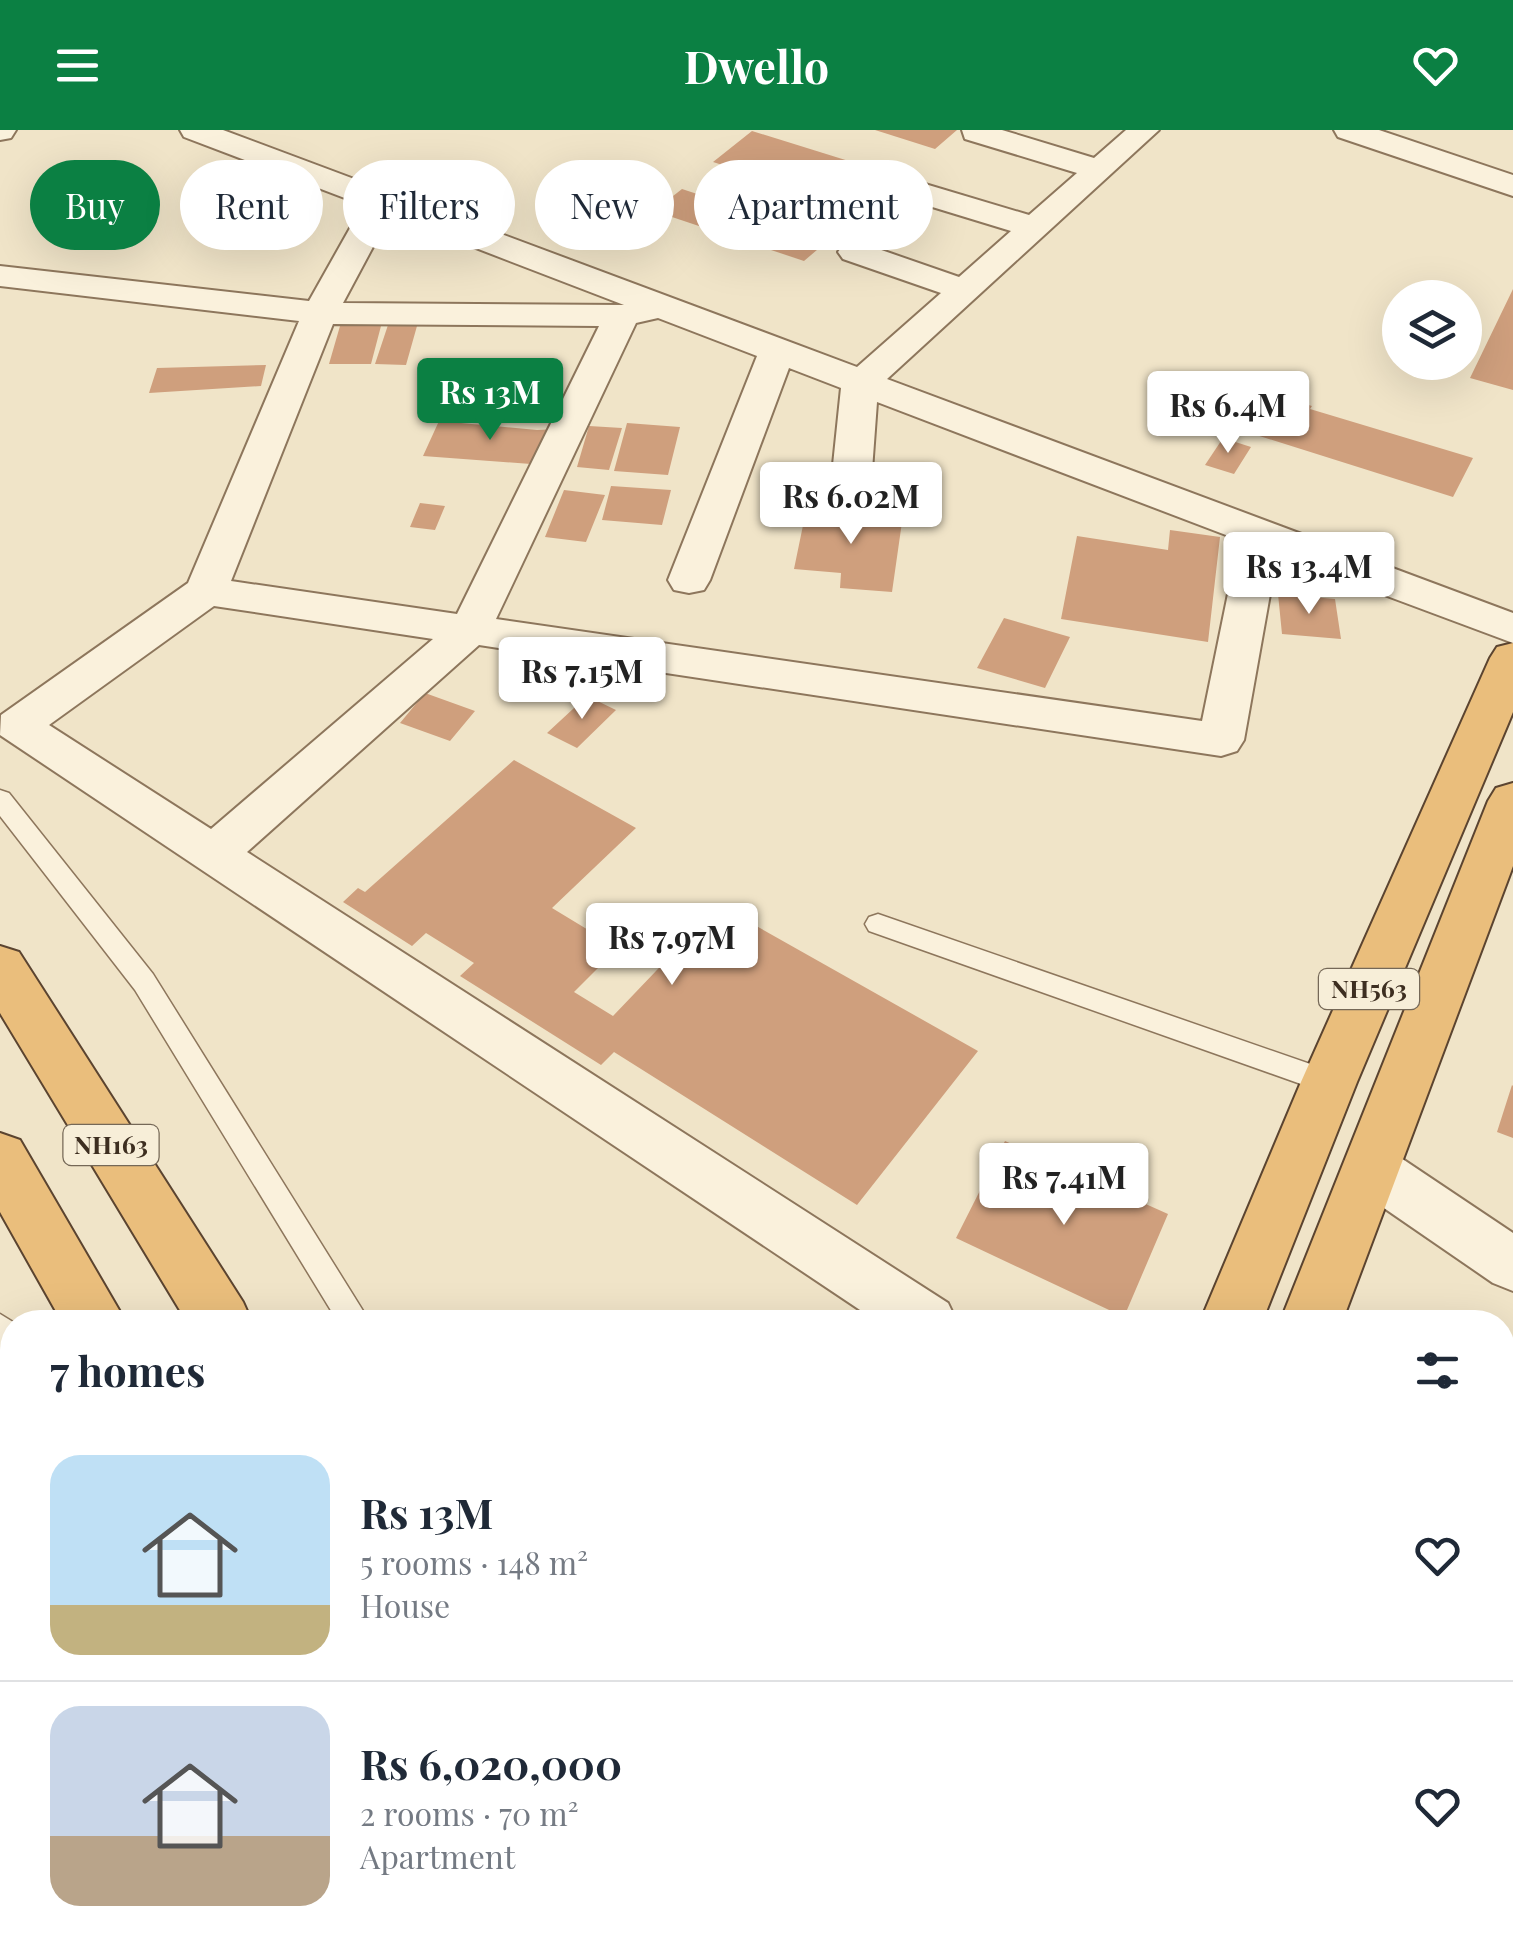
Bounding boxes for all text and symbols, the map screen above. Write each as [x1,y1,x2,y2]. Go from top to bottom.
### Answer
text: Dwello [684,35,829,95]
icon: menu [50,38,105,93]
icon: heart [1408,38,1463,93]
chip: Buy [30,160,160,250]
chip: Rent [180,160,323,250]
chip: Filters [343,160,515,250]
chip: New [535,160,674,250]
chip: Apartment [694,160,933,250]
map controls [1382,280,1482,380]
button: layers [1382,280,1482,380]
pin: Rs 13M [409,358,571,443]
text: Rs 13M [439,369,541,412]
pin: Rs 6.4M [1136,371,1320,456]
text: Rs 6.4M [1169,382,1287,425]
pin: Rs 6.02M [748,462,954,547]
text: Rs 6.02M [782,473,920,516]
pin: Rs 13.4M [1206,532,1412,617]
text: Rs 13.4M [1245,543,1373,586]
pin: Rs 7.15M [479,637,685,722]
text: Rs 7.15M [521,648,643,691]
pin: Rs 7.97M [569,903,775,988]
text: Rs 7.97M [608,914,736,957]
road number: NH563 [1319,969,1419,1009]
road number: NH163 [64,1125,158,1165]
pin: Rs 7.41M [961,1143,1167,1228]
text: Rs 7.41M [1001,1154,1127,1197]
text: 7 homes [50,1342,205,1398]
icon: filters [1410,1343,1465,1398]
text: Rs 13M [360,1484,494,1540]
icon: home [130,1495,250,1615]
icon: heart [1410,1528,1465,1583]
text: 5 rooms · 148 m² [360,1540,588,1583]
text: House [360,1583,450,1626]
text: Rs 6,020,000 [360,1735,622,1791]
icon: home [130,1746,250,1866]
icon: heart [1410,1779,1465,1834]
text: 2 rooms · 70 m² [360,1791,578,1834]
text: Apartment [360,1834,515,1877]

